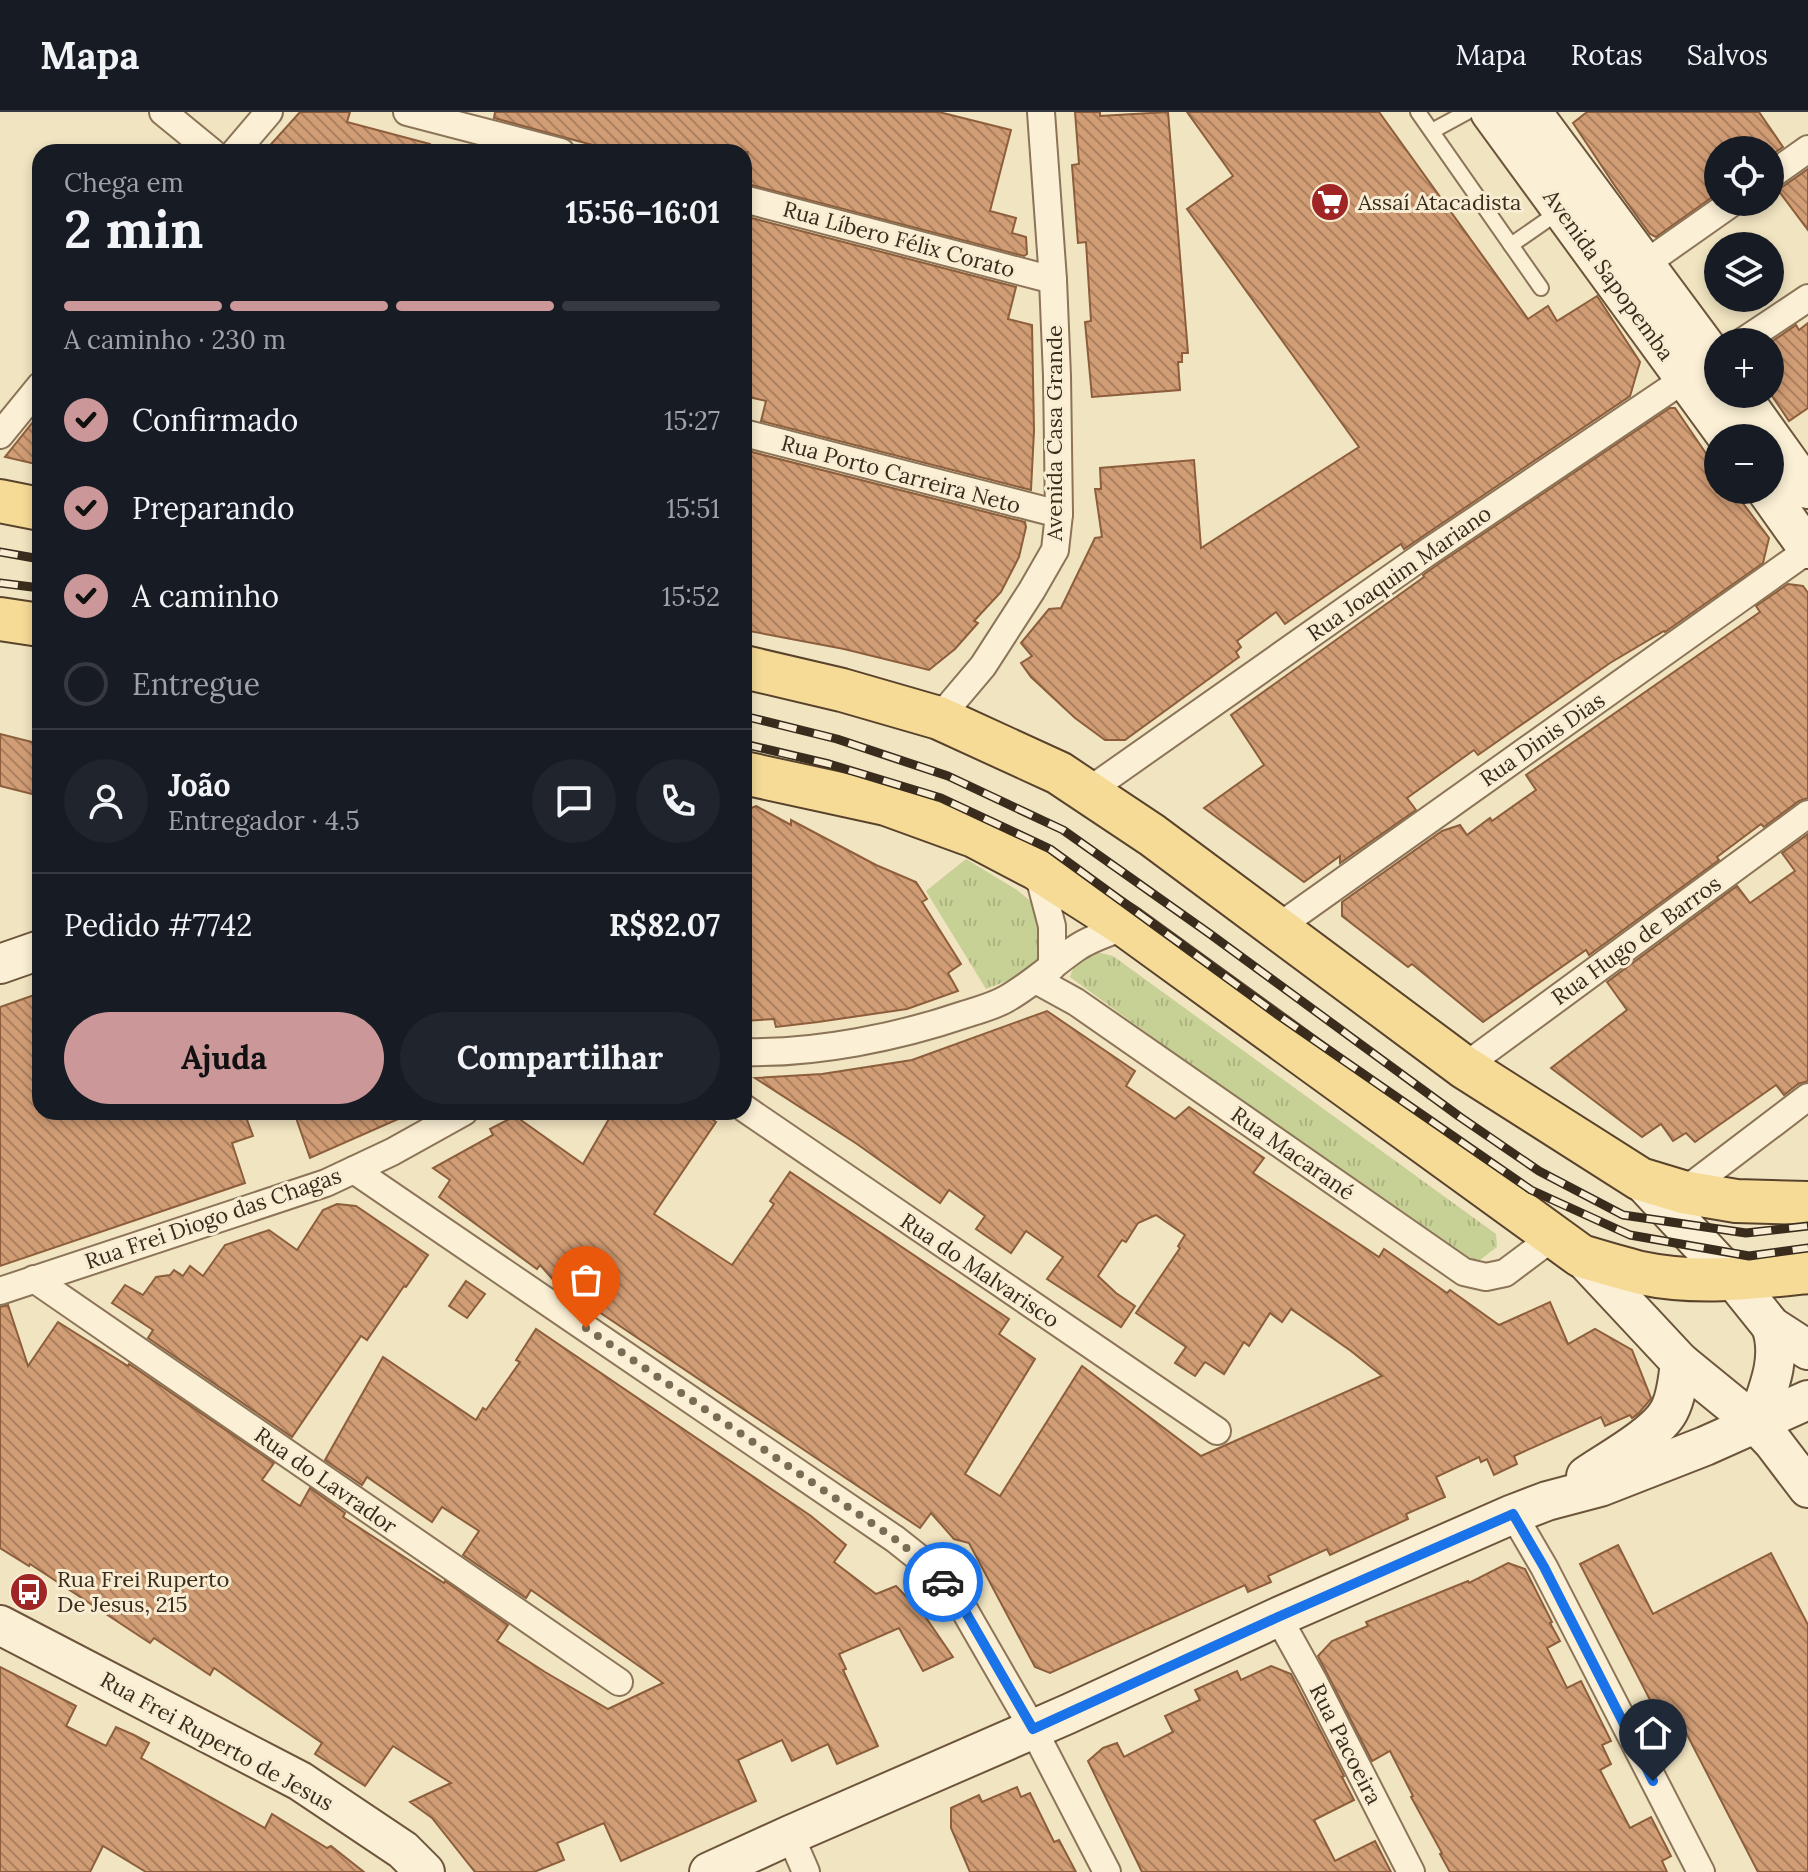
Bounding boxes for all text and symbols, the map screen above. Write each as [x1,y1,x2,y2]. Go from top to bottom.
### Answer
text: Mapa [40,31,139,79]
text: Mapa [1455,37,1527,73]
text: Rotas [1571,37,1643,73]
text: Salvos [1687,37,1768,73]
map controls [1704,136,1784,504]
button: locate [1704,136,1784,216]
text: Chega em [64,166,184,199]
supermarket icon: Assaí Atacadista [1309,181,1351,223]
street label: Avenida Sapopemba [1537,183,1681,366]
place label: Assaí Atacadista [1357,188,1521,216]
text: 15:56–16:01 [566,193,720,231]
street label: Rua Líbero Félix Corato [780,195,1018,283]
text: 2 min [64,196,203,262]
button: layers [1704,232,1784,312]
text: A caminho · 230 m [64,323,286,356]
street label: Avenida Casa Grande [1040,325,1068,542]
button: + [1704,328,1784,408]
icon: check [64,398,108,442]
text: Confirmado [132,401,298,439]
text: 15:27 [664,404,720,437]
button: − [1704,424,1784,504]
street label: Rua Porto Carreira Neto [778,429,1024,519]
icon: check [64,486,108,530]
text: Preparando [132,489,295,527]
text: 15:51 [666,492,720,525]
street label: Rua Joaquim Mariano [1301,499,1497,647]
icon: check [64,574,108,618]
text: A caminho [132,577,279,615]
text: 15:52 [662,580,720,613]
text: Entregue [132,665,260,703]
street label: Rua Dinis Dias [1474,686,1610,792]
button: person [64,759,148,843]
button: chat [532,759,616,843]
button: phone [636,759,720,843]
text: João [168,766,230,804]
text: Entregador · 4.5 [168,804,360,837]
street label: Rua Hugo de Barros [1546,869,1726,1011]
text: Pedido #7742 [64,906,252,944]
text: R$82.07 [609,906,720,944]
button: Ajuda [64,1012,384,1104]
button: Compartilhar [400,1012,720,1104]
street label: Rua Macarané [1226,1100,1360,1206]
street label: Rua Frei Diogo das Chagas [81,1161,345,1275]
street label: Rua do Malvarisco [895,1206,1065,1334]
pin [552,1246,620,1328]
icon: bag [564,1258,608,1302]
street label: Rua do Lavrador [249,1420,403,1540]
courier [903,1542,983,1622]
icon: car [921,1560,965,1604]
place label: Rua Frei Ruperto De Jesus, 215 [57,1565,229,1618]
bus stop icon: Rua Frei Ruperto De Jesus, 215 [8,1571,50,1613]
street label: Rua Frei Ruperto de Jesus [96,1665,338,1817]
street label: Rua Pacoeira [1304,1679,1388,1809]
pin [1619,1699,1687,1781]
icon: home [1631,1711,1675,1755]

